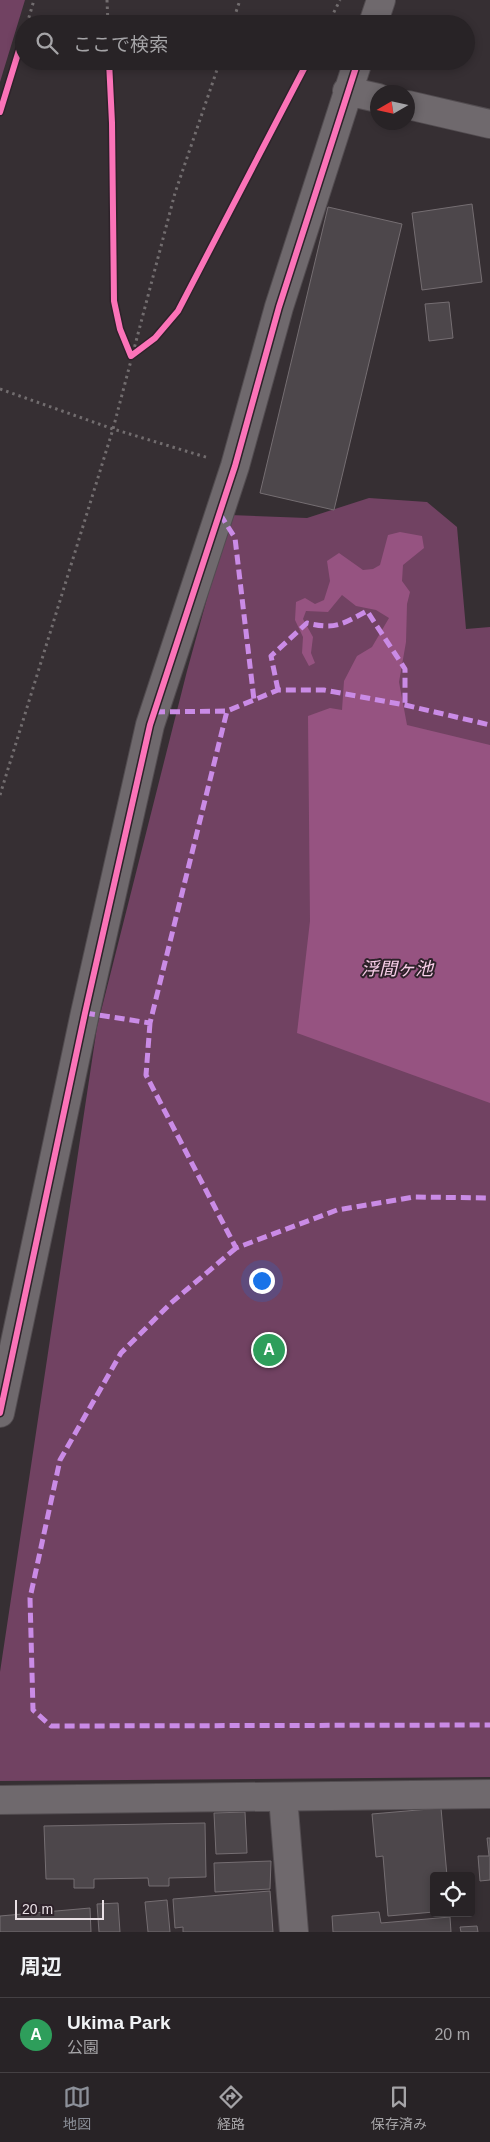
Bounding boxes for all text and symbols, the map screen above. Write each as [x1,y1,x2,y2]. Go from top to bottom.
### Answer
search box [15,15,475,70]
icon: search [33,29,61,57]
text: ここで検索 [73,34,168,55]
north arrow [370,85,415,130]
water label: 浮間ヶ池 [361,959,435,979]
your location [249,1268,275,1294]
pin: A [253,1331,285,1369]
map controls [430,1872,475,1917]
button: locate [430,1872,475,1917]
scale bar [15,1897,104,1920]
text: 20 m [22,1901,53,1917]
text: 周辺 [20,1955,62,1978]
text: Ukima Park [67,2012,171,2033]
text: A [30,2026,42,2043]
text: 20 m [434,2026,470,2043]
text: 公園 [67,2039,99,2056]
tab: 地図 [63,2083,91,2133]
tab: 経路 [217,2083,245,2133]
tab: 保存済み [371,2083,427,2133]

